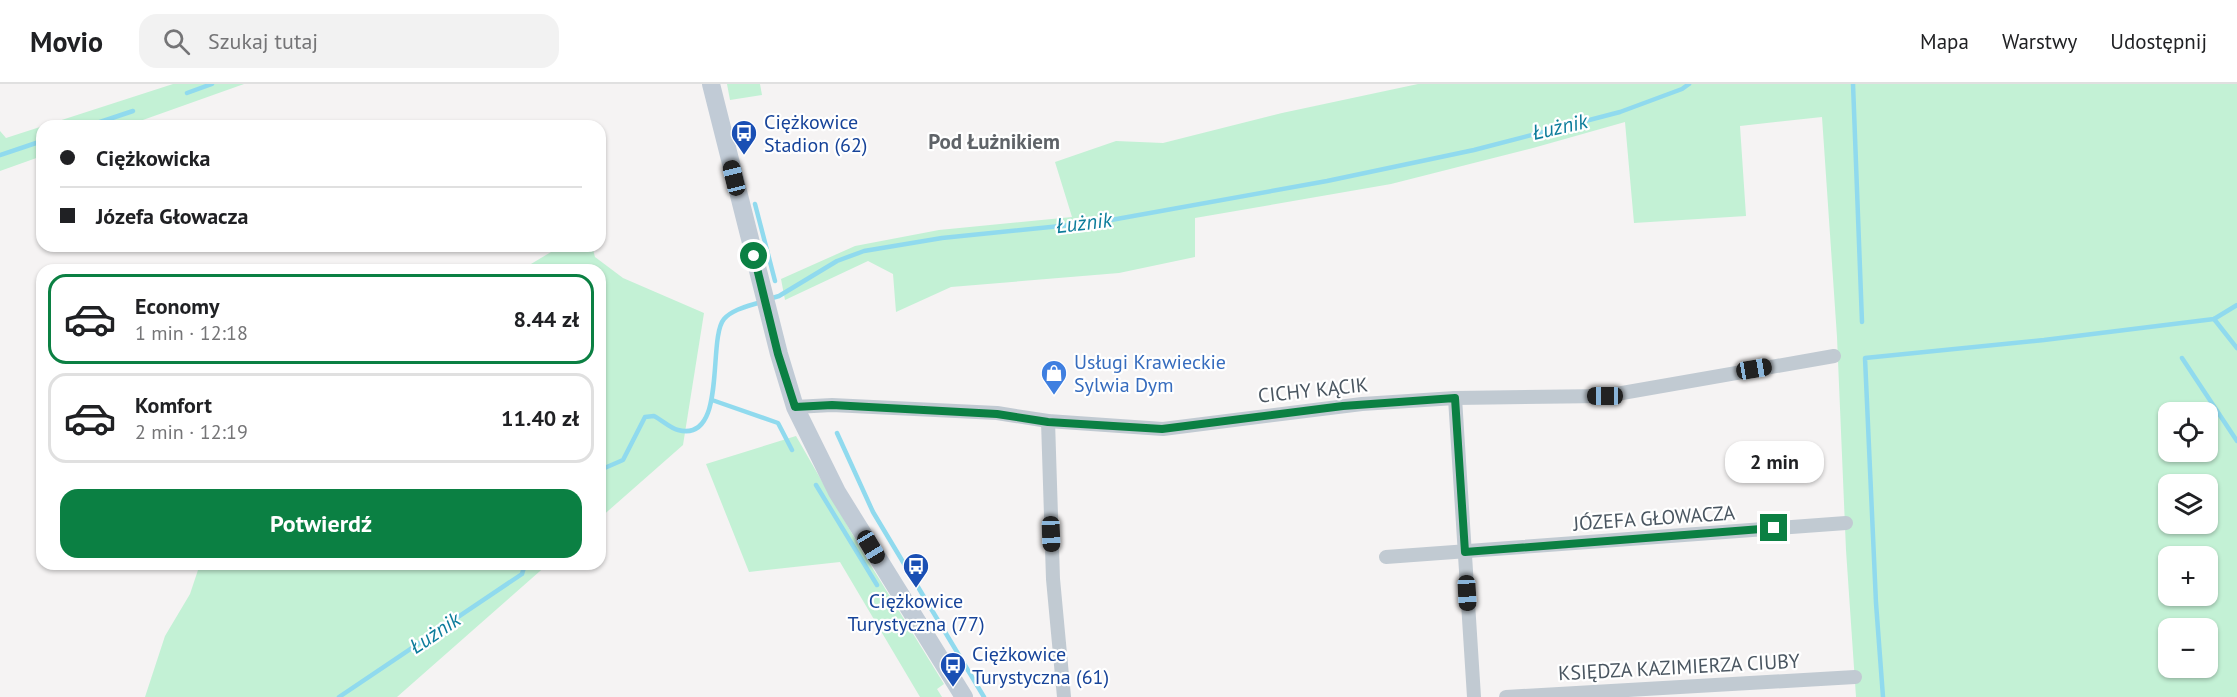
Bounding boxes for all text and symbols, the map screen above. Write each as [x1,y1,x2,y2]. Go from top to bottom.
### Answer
search box [139,14,559,68]
text: Movio [30,23,103,60]
icon: search [160,25,193,58]
text: Szukaj tutaj [208,27,318,55]
text: Mapa [1920,28,1969,55]
text: Warstwy [2002,28,2077,55]
text: Udostępnij [2110,28,2207,55]
water label: Łużnik [1530,107,1592,146]
place label: Ciężkowice Stadion (62) [764,109,867,158]
bus stop icon: Ciężkowice Stadion (62) [729,118,759,156]
district label: Pod Łużnikiem [928,128,1060,155]
text: Ciężkowicka [96,144,211,172]
car [721,158,747,198]
text: Józefa Głowacza [96,202,248,230]
water label: Łużnik [1055,206,1115,239]
route start [740,242,767,269]
icon: car [63,292,117,346]
text: Economy [135,292,219,320]
text: 8.44 zł [514,305,579,333]
text: 1 min · 12:18 [135,320,248,346]
place label: Usługi Krawieckie Sylwia Dym [1074,349,1226,398]
car [1735,357,1773,381]
shop icon: Usługi Krawieckie Sylwia Dym [1039,358,1069,396]
street label: CICHY KĄCIK [1257,371,1369,409]
car [1587,387,1623,405]
icon: car [63,391,117,445]
text: Komfort [135,391,212,419]
map controls [2158,402,2218,678]
button: locate [2158,402,2218,462]
text: 11.40 zł [501,404,579,432]
text: 2 min · 12:19 [135,419,248,445]
callout: 2 min [1724,441,1824,483]
text: 2 min [1750,449,1799,475]
button: layers [2158,474,2218,534]
button: Potwierdź [60,489,582,558]
street label: JÓZEFA GŁOWACZA [1571,499,1736,537]
route end [1760,514,1787,541]
car [1041,516,1061,552]
car [854,527,888,567]
button: + [2158,546,2218,606]
bus stop icon: Ciężkowice Turystyczna (77) [901,551,931,589]
car [1457,575,1477,611]
place label: Ciężkowice Turystyczna (77) [847,588,985,637]
water label: Łużnik [404,605,467,659]
button: − [2158,618,2218,678]
place label: Ciężkowice Turystyczna (61) [972,641,1109,690]
street label: KSIĘDZA KAZIMIERZA CIUBY [1557,648,1801,686]
bus stop icon: Ciężkowice Turystyczna (61) [938,650,968,688]

